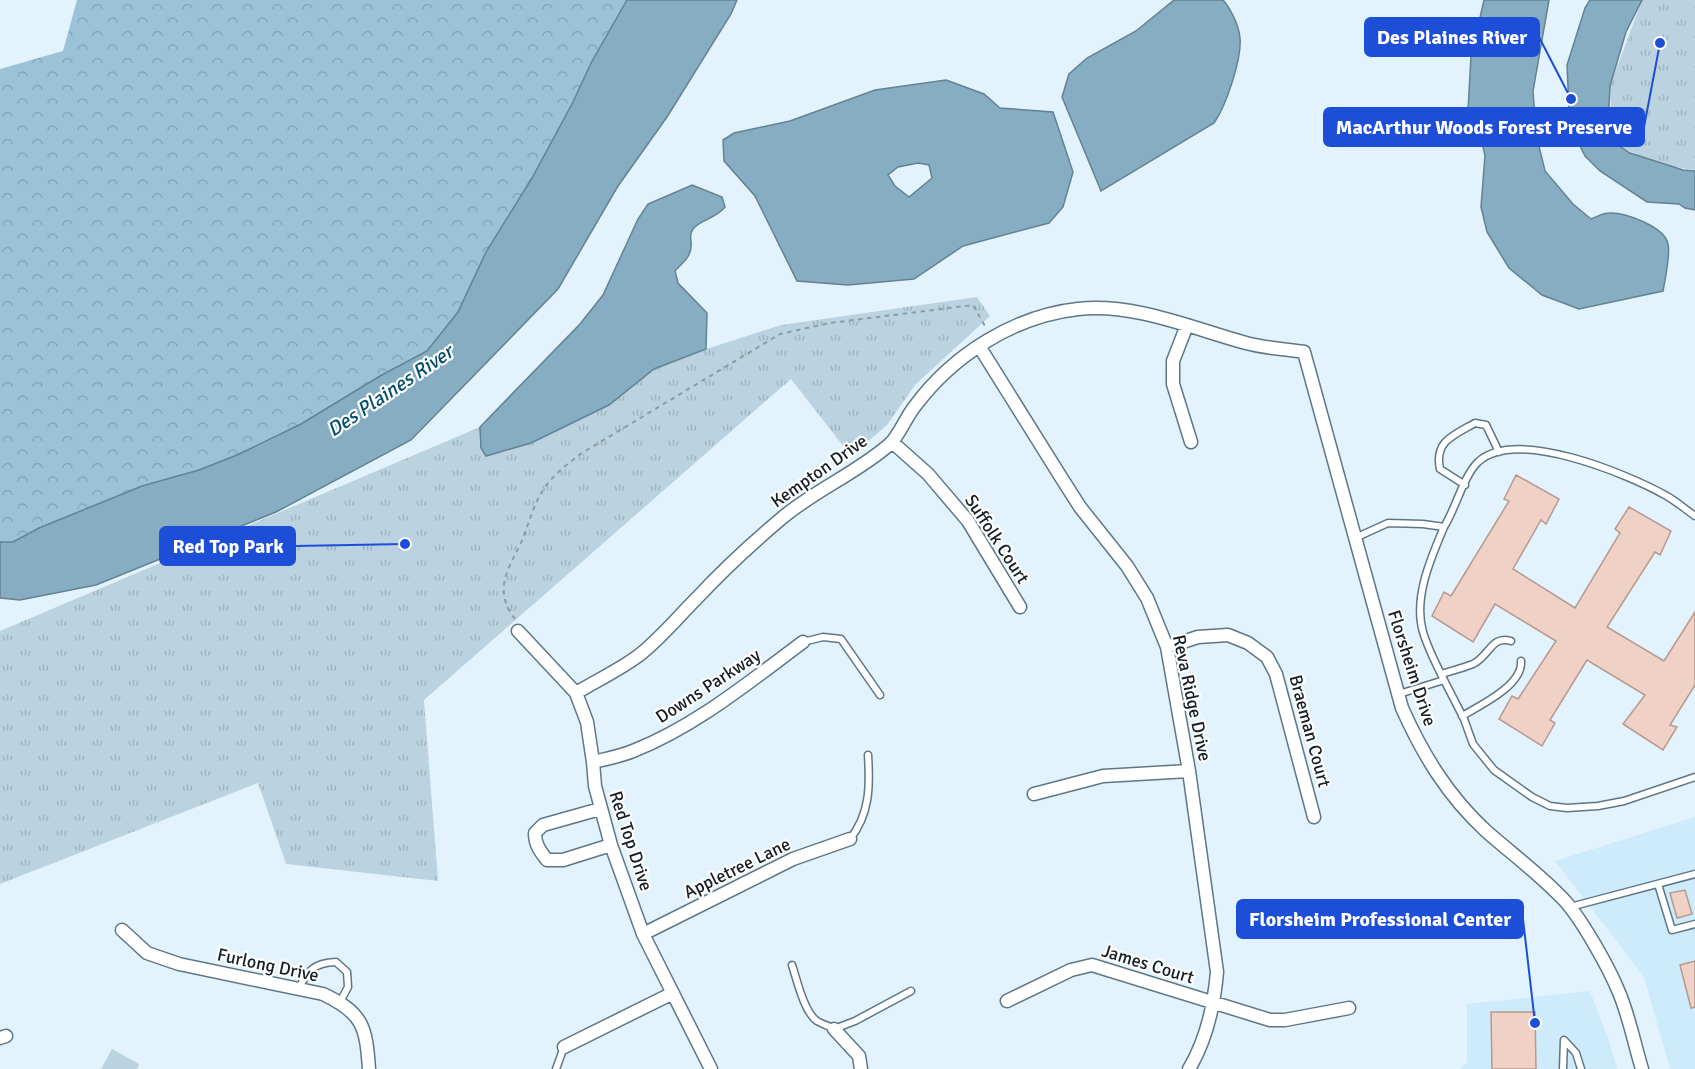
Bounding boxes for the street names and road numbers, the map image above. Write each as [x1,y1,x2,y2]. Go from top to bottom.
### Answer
street label: Kempton Drive [766,430,872,512]
street label: Suffolk Court [960,490,1034,588]
street label: Florsheim Drive [1383,607,1441,729]
street label: Reva Ridge Drive [1168,633,1216,763]
street label: Downs Parkway [652,644,765,728]
street label: Braeman Court [1284,672,1336,790]
street label: Red Top Drive [605,788,657,894]
street label: Appletree Lane [680,833,794,903]
street label: James Court [1099,940,1197,988]
street label: Furlong Drive [215,943,321,987]

